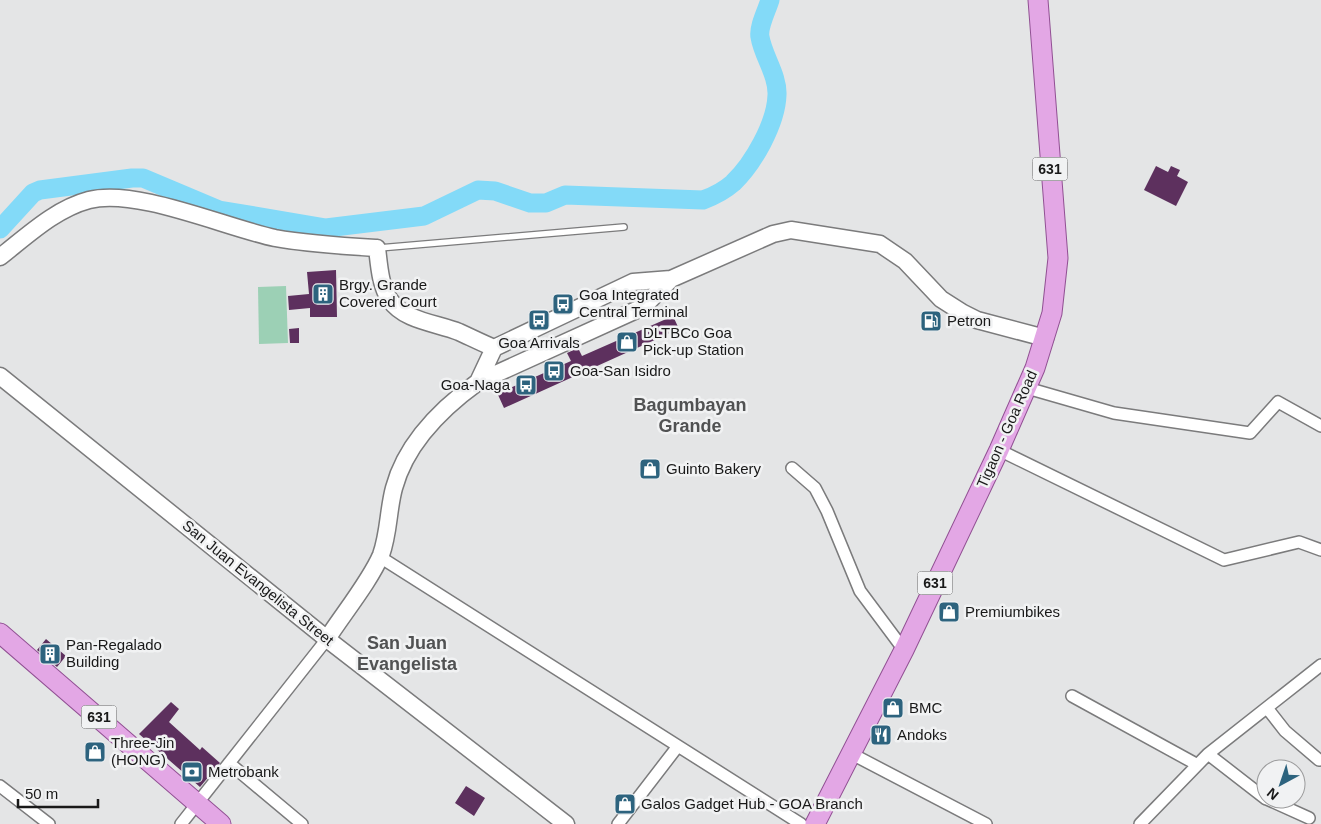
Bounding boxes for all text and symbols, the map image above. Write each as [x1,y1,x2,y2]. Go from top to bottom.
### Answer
road number: 631 [1032,157,1068,180]
place label: Brgy. Grande Covered Court [339,276,437,310]
building icon: Brgy. Grande Covered Court [311,282,335,306]
place label: Goa Integrated Central Terminal [579,286,688,320]
bus stop icon: Goa Integrated Central Terminal [551,292,575,316]
bus stop icon: Goa Arrivals [527,308,551,332]
fuel station icon: Petron [919,309,943,333]
place label: Petron [947,312,991,329]
place label: DLTBCo Goa Pick-up Station [643,324,744,358]
shop icon: DLTBCo Goa Pick-up Station [615,330,639,354]
place label: Goa Arrivals [498,334,580,351]
bus stop icon: Goa-San Isidro [542,359,566,383]
place label: Goa-San Isidro [570,362,671,379]
street label: Tigaon - Goa Road [973,367,1040,490]
bus stop icon: Goa-Naga [514,373,538,397]
place label: Goa-Naga [441,376,511,393]
district label: Bagumbayan Grande [633,395,747,436]
shop icon: Guinto Bakery [638,457,662,481]
place label: Guinto Bakery [666,460,762,477]
street label: San Juan Evangelista Street [179,516,338,649]
road number: 631 [918,572,952,594]
shop icon: Premiumbikes [937,600,961,624]
place label: Premiumbikes [965,603,1060,620]
district label: San Juan Evangelista [357,633,458,674]
place label: Pan-Regalado Building [66,636,162,670]
building icon: Pan-Regalado Building [38,642,62,666]
shop icon: BMC [881,696,905,720]
place label: BMC [909,699,943,716]
road number: 631 [82,706,116,729]
restaurant icon: Andoks [869,723,893,747]
place label: Andoks [897,726,947,743]
place label: Three-Jin (HONG) [111,734,174,768]
shop icon: Three-Jin (HONG) [83,740,107,764]
north arrow [1256,759,1306,809]
bank icon: Metrobank [180,760,204,784]
place label: Metrobank [208,763,279,780]
scale bar [18,776,98,808]
text: 50 m [25,785,58,802]
text: N [1264,785,1282,803]
shop icon: Galos Gadget Hub - GOA Branch [613,792,637,816]
place label: Galos Gadget Hub - GOA Branch [641,795,863,812]

